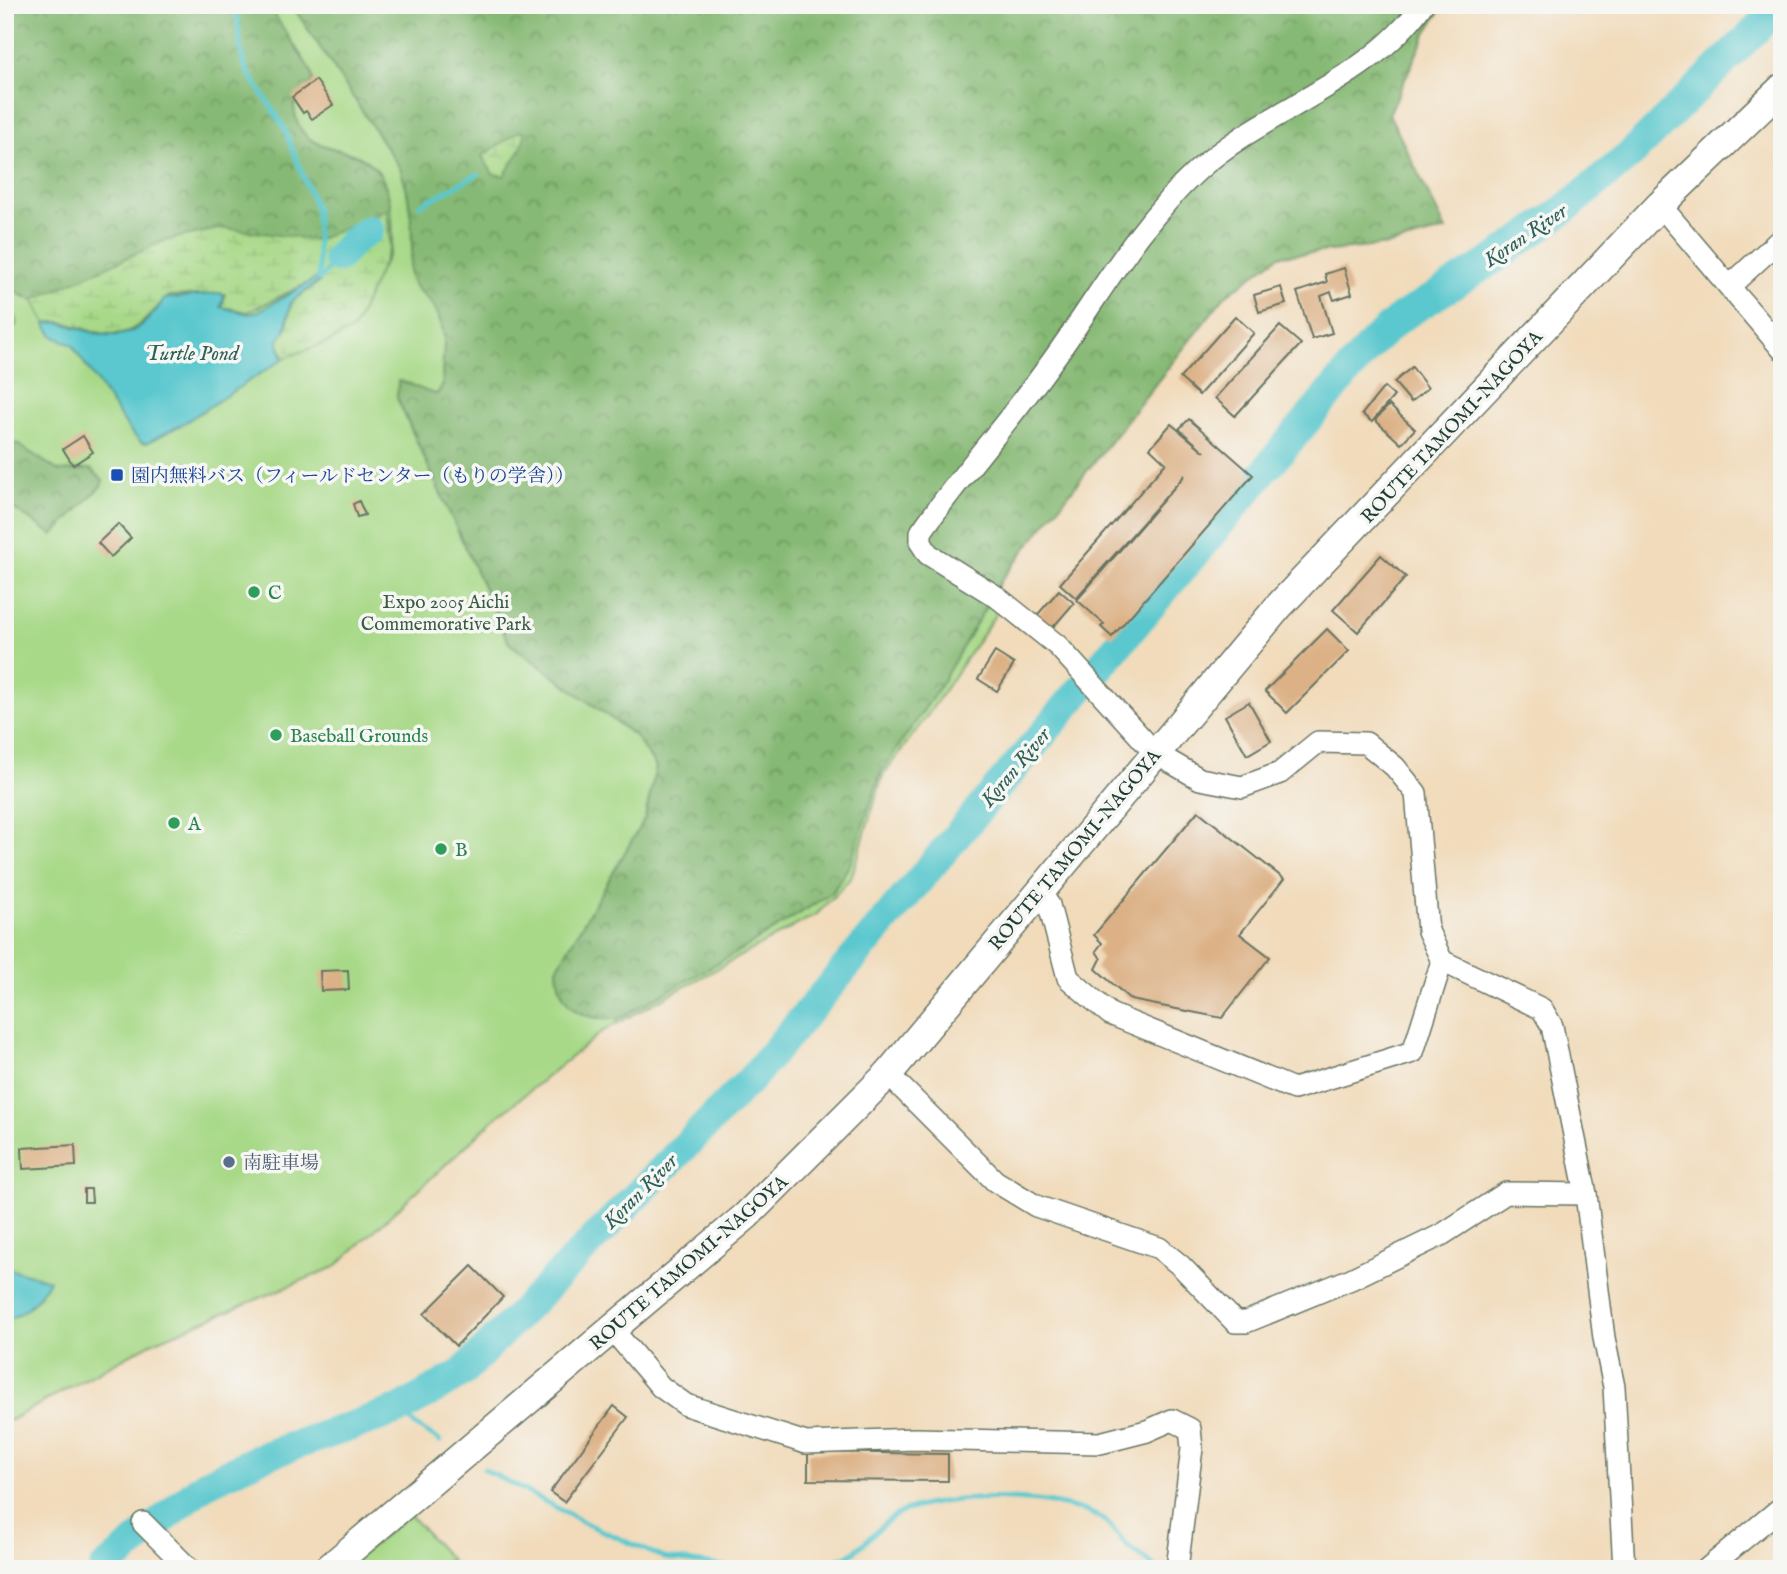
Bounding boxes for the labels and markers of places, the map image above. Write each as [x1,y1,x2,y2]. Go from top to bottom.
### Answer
place label: 園内無料バス（フィールドセンター（もりの学舎）） [131,465,574,489]
marker: 園内無料バス（フィールドセンター（もりの学舎）） [109,467,125,483]
place label: C [268,582,282,606]
marker: C [246,584,262,600]
place label: Baseball Grounds [290,725,428,749]
marker: Baseball Grounds [268,727,284,743]
place label: A [187,813,202,837]
marker: A [166,815,182,831]
place label: B [455,839,468,863]
marker: B [433,841,449,857]
place label: 南駐車場 [243,1152,319,1176]
marker: 南駐車場 [221,1154,237,1170]

